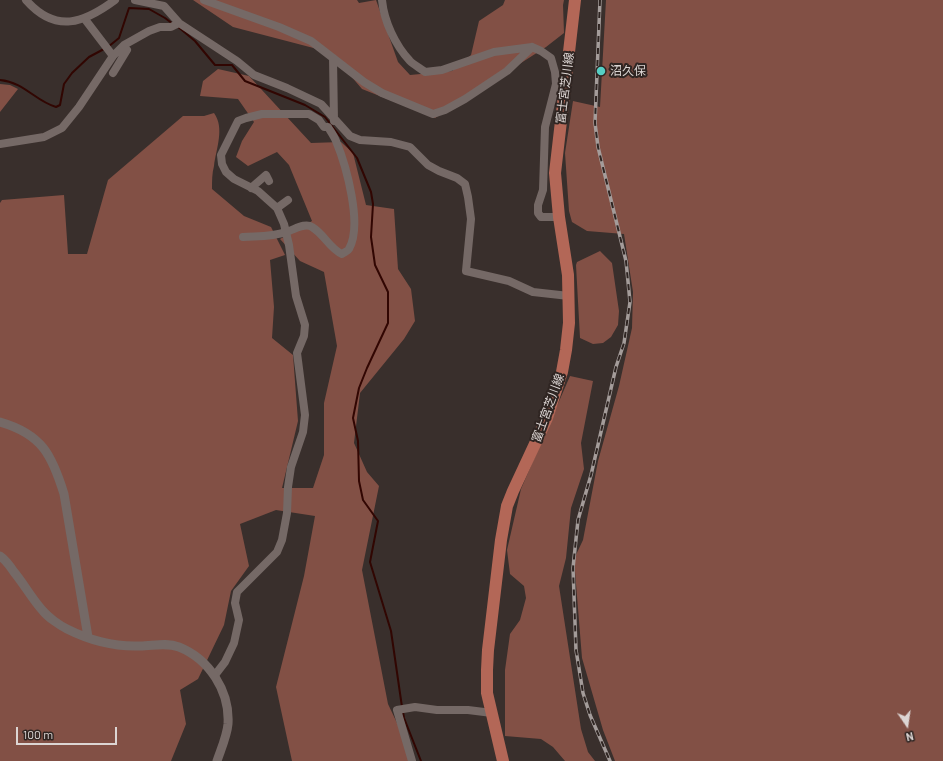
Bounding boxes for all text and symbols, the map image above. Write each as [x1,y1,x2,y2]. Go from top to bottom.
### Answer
street label: 富士宮芝川線 [553,51,577,125]
place label: 沼久保 [610,64,646,78]
marker: 沼久保 [595,65,607,77]
street label: 富士宮芝川線 [529,372,567,444]
north arrow [887,705,927,745]
scale bar [18,719,119,745]
text: 100 m [23,727,53,741]
text: N [905,730,915,744]

